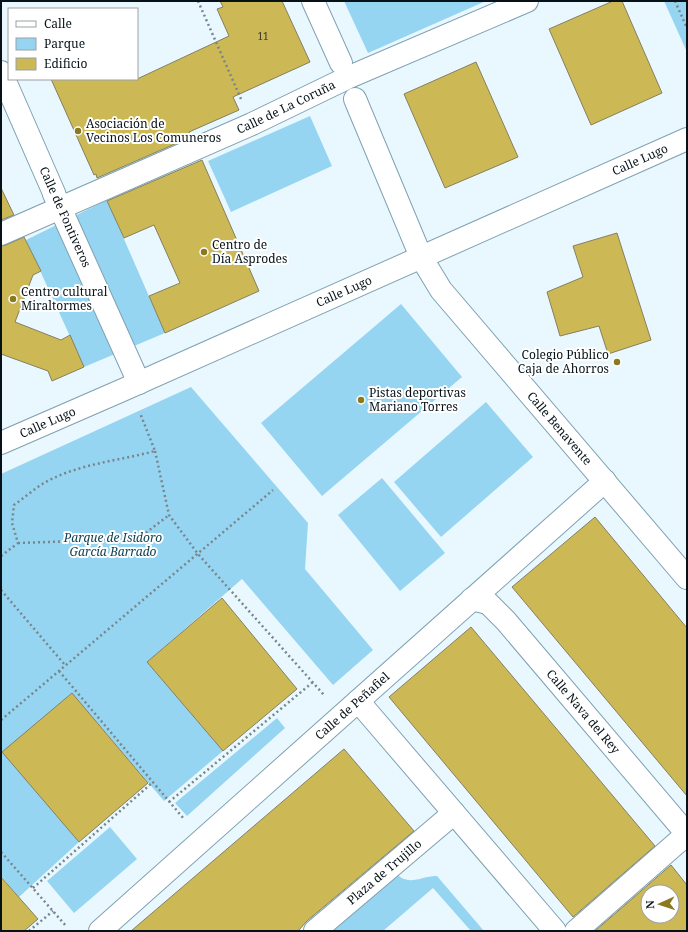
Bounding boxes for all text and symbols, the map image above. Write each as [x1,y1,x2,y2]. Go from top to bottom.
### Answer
legend [8,8,138,80]
text: Calle [44,15,72,32]
house number: 11 [257,29,269,43]
text: Parque [44,35,85,52]
text: Edificio [44,55,87,72]
street label: Calle de La Coruña [234,76,338,138]
place label: Asociación de Vecinos Los Comuneros [86,115,221,146]
marker: Asociación de Vecinos Los Comuneros [73,126,83,136]
street label: Calle Lugo [609,139,671,179]
street label: Calle de Fontiveros [36,164,95,270]
place label: Centro de Día Asprodes [212,236,287,267]
marker: Centro de Día Asprodes [199,247,209,257]
street label: Calle Lugo [313,271,375,311]
place label: Centro cultural Miraltormes [21,283,108,314]
marker: Centro cultural Miraltormes [8,294,18,304]
place label: Colegio Público Caja de Ahorros [518,346,609,377]
marker: Colegio Público Caja de Ahorros [612,357,622,367]
place label: Pistas deportivas Mariano Torres [369,384,466,415]
street label: Calle Benavente [523,388,596,469]
marker: Pistas deportivas Mariano Torres [356,395,366,405]
street label: Calle Lugo [17,402,78,442]
park label: Parque de Isidoro García Barrado [63,529,162,560]
street label: Calle Nava del Rey [543,666,624,757]
street label: Calle de Peñafiel [311,668,393,744]
street label: Plaza de Trujillo [343,835,425,908]
north arrow [640,884,680,924]
text: N [642,899,657,909]

